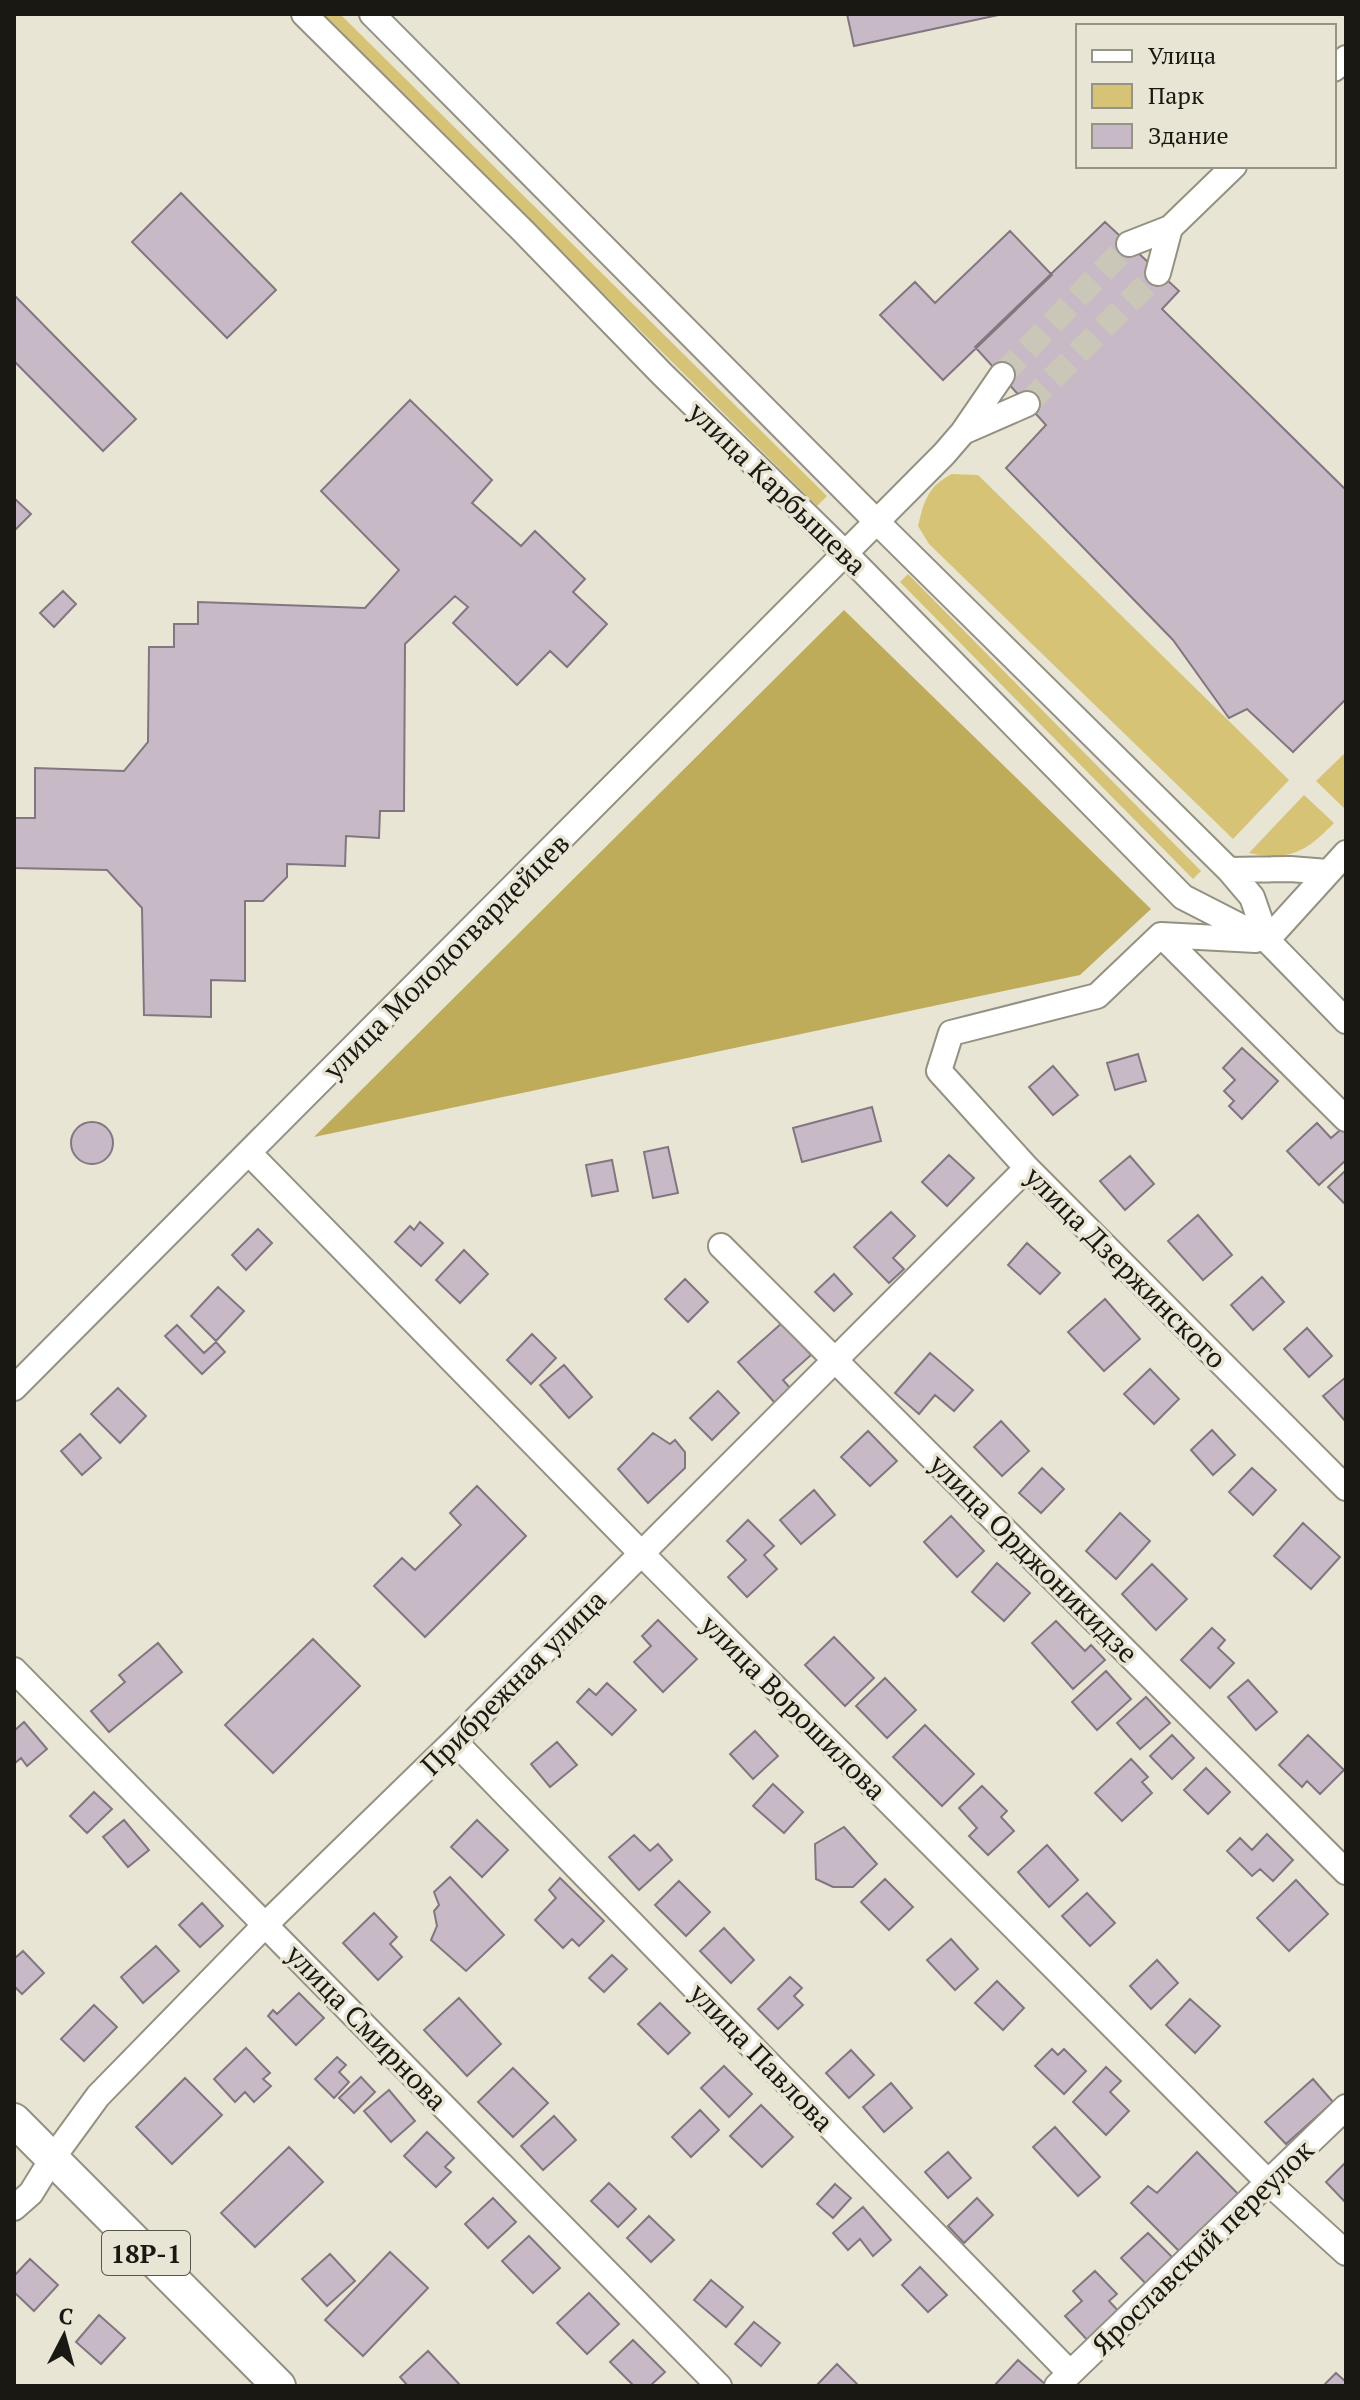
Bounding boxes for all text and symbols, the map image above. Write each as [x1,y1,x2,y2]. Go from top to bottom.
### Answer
legend [1076,24,1336,168]
text: Улица [1148,39,1216,71]
text: Парк [1148,79,1204,111]
text: Здание [1148,119,1229,151]
street label: улица Карбышева [680,393,875,583]
street label: улица Молодогвардейцев [314,825,577,1088]
street label: улица Дзержинского [1016,1157,1235,1376]
street label: улица Орджоникидзе [921,1445,1147,1671]
street label: Прибрежная улица [412,1581,614,1783]
street label: улица Ворошилова [693,1606,895,1808]
street label: улица Смирнова [278,1935,456,2118]
street label: улица Павлова [681,1974,842,2139]
street label: Ярославский переулок [1083,2131,1322,2363]
road number: 18Р-1 [102,2231,190,2275]
north arrow [24,2296,104,2376]
text: С [57,2300,75,2331]

